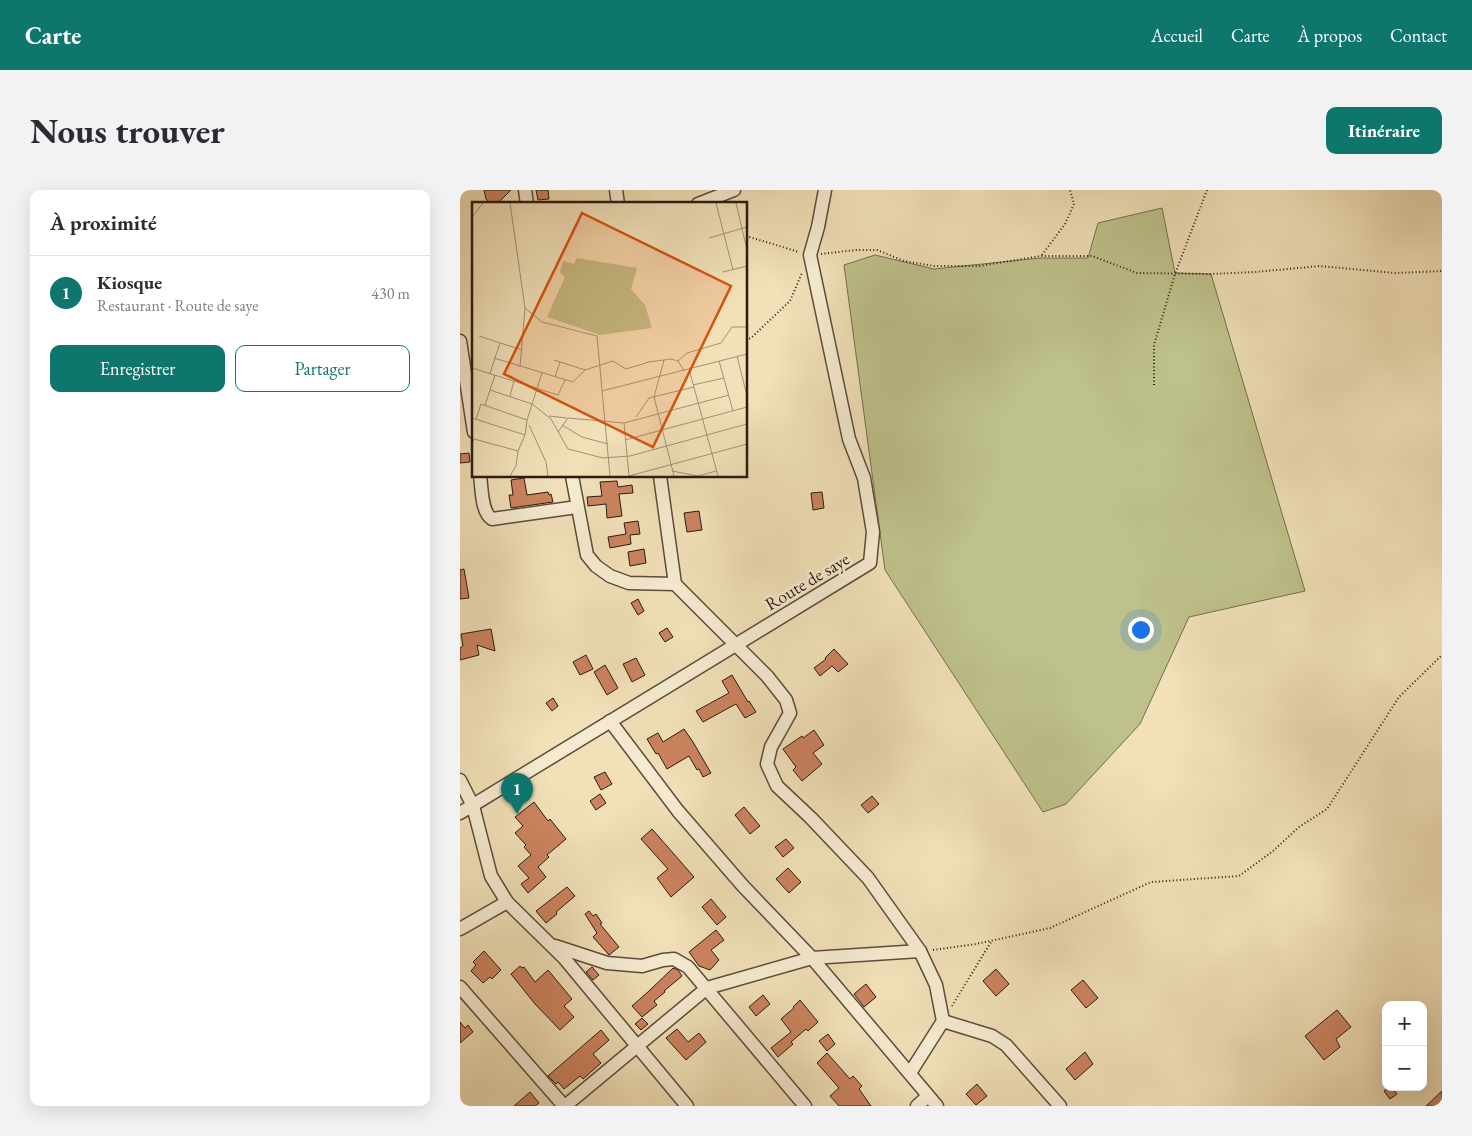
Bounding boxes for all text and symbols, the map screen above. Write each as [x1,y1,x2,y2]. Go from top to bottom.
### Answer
text: Carte [25,20,81,51]
text: Accueil [1151,24,1203,47]
text: Carte [1231,24,1270,47]
text: À propos [1298,24,1362,47]
text: Contact [1390,24,1447,47]
button: Itinéraire [1326,107,1442,154]
text: Nous trouver [30,108,225,153]
inset map [472,202,748,478]
text: À proximité [50,209,157,236]
text: Kiosque [97,270,162,295]
text: 1 [62,283,70,304]
text: 430 m [371,283,410,304]
text: Restaurant · Route de saye [97,295,258,316]
button: Enregistrer [50,345,225,392]
button: Partager [235,345,410,392]
street label: Route de saye [761,547,853,615]
your location [1128,617,1154,643]
pin: 1 [501,773,533,814]
map controls [1382,1001,1427,1091]
button: + [1382,1001,1427,1046]
button: − [1382,1046,1427,1091]

